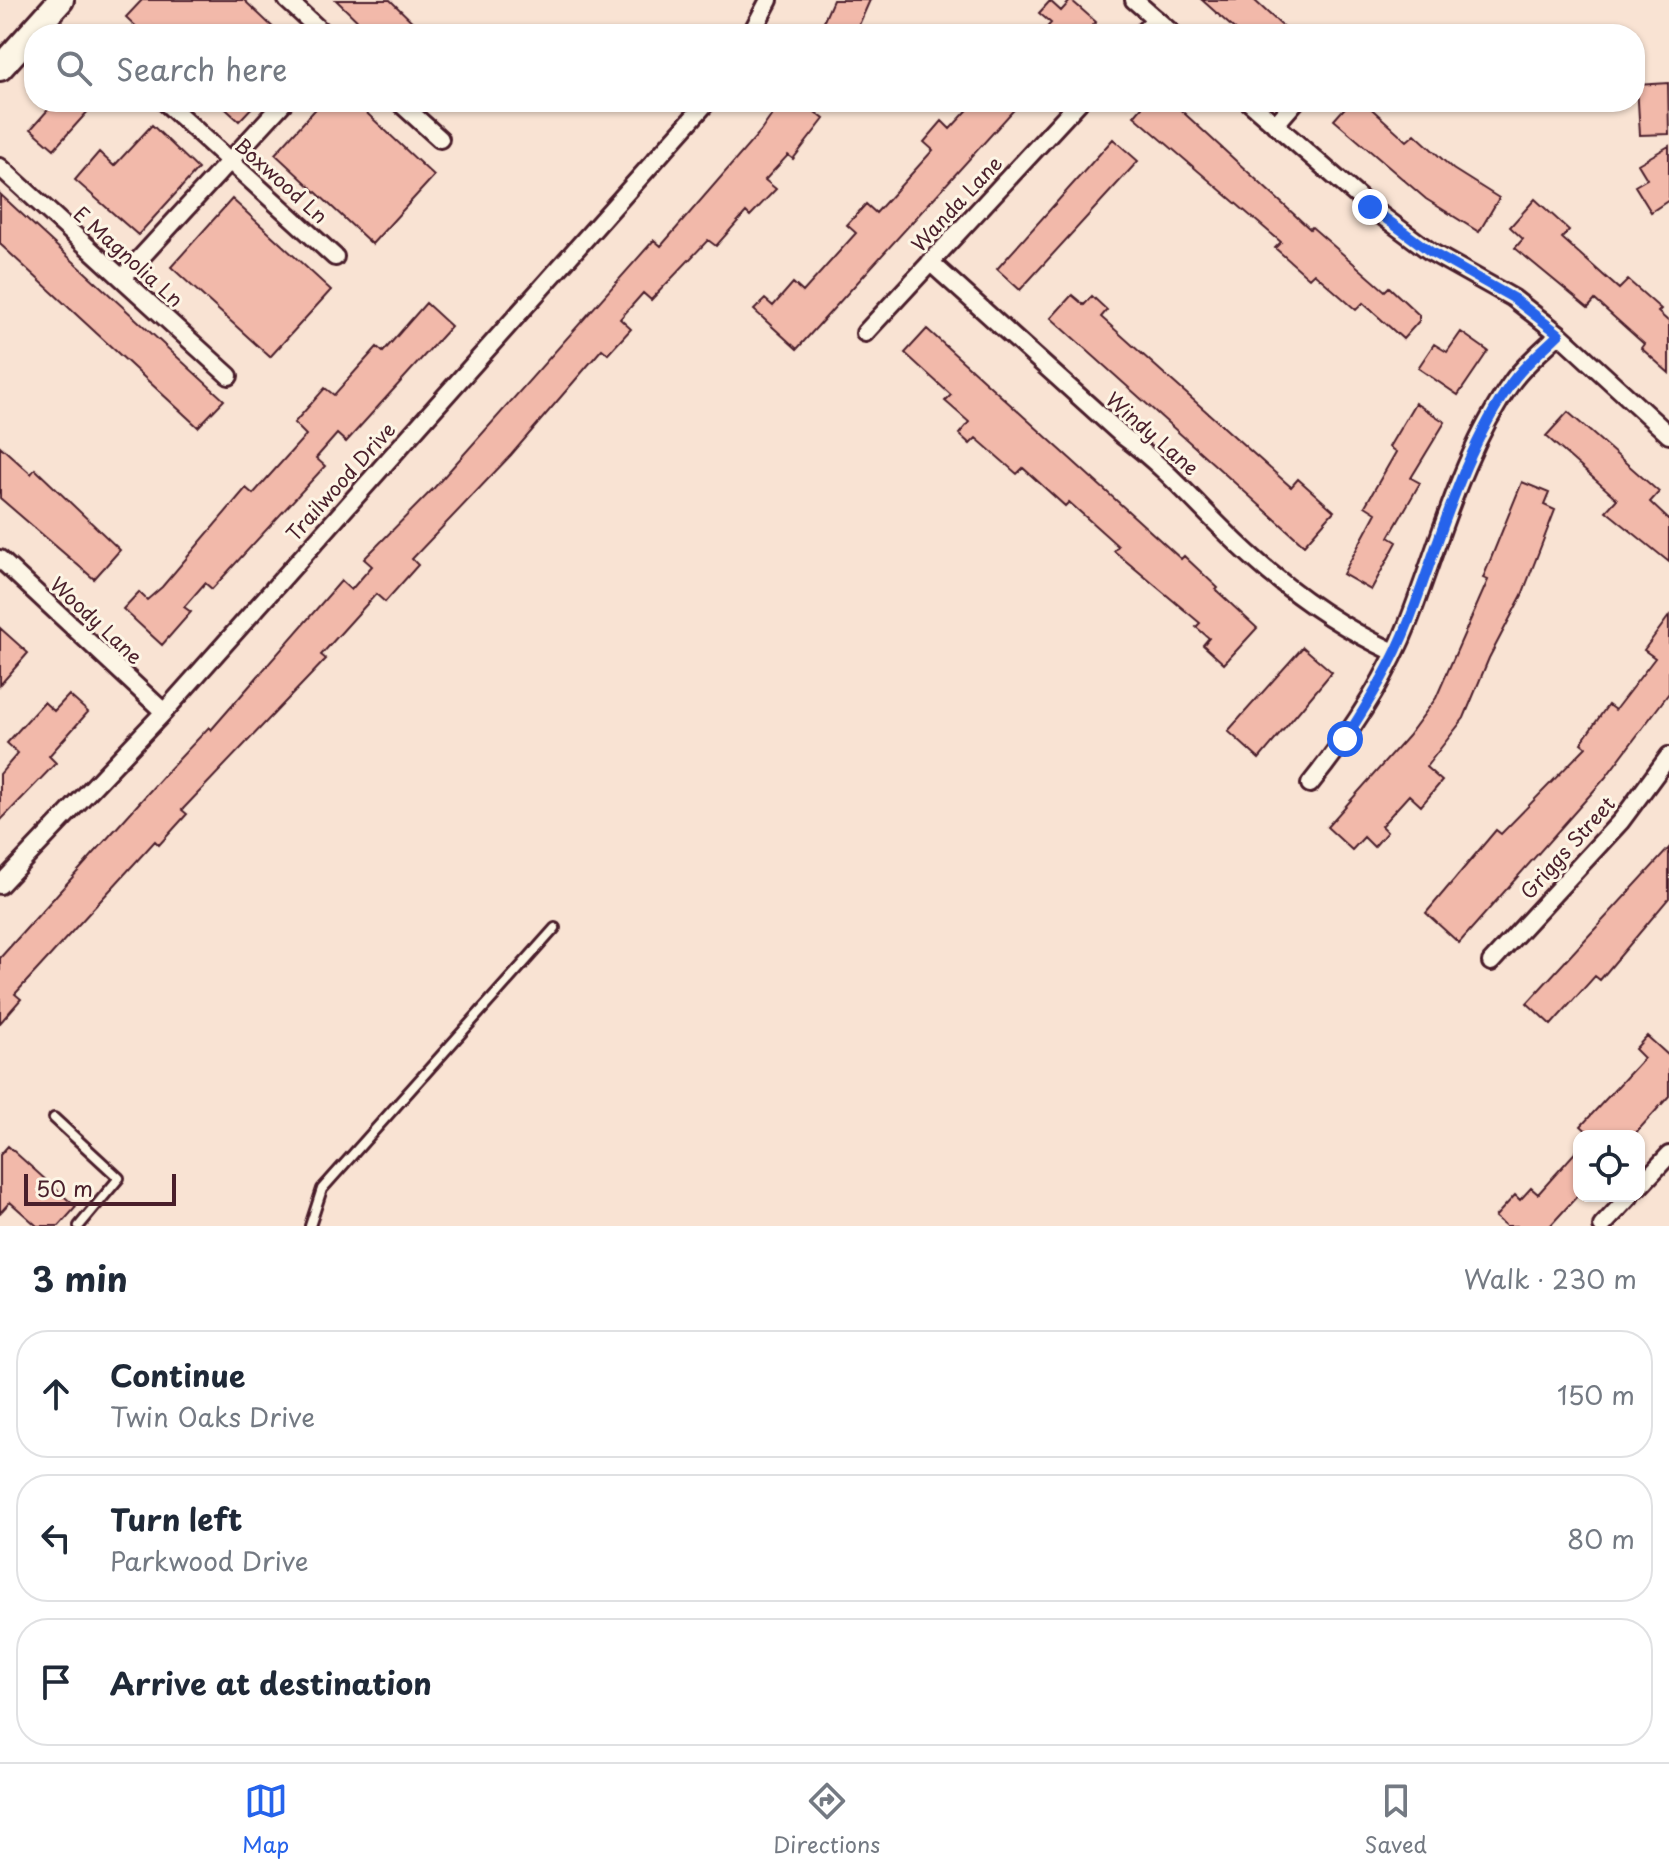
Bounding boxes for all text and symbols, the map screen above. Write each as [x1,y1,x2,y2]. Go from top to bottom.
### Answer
search box [24,24,1645,112]
icon: search [52,46,96,90]
text: Search here [116,46,288,91]
street label: Boxwood Ln [229,130,335,230]
street label: Wanda Lane [904,149,1009,258]
route end [1352,189,1388,225]
street label: E Magnolia Ln [67,199,190,314]
street label: Windy Lane [1100,384,1206,482]
street label: Trailwood Drive [279,415,402,548]
street label: Woody Lane [44,570,150,671]
route start [1327,721,1363,757]
street label: Griggs Street [1513,789,1622,905]
map controls [1573,1130,1645,1202]
button: locate [1573,1130,1645,1202]
scale bar [24,1170,176,1206]
text: 50 m [36,1171,93,1204]
text: 3 min [32,1252,128,1304]
text: Walk · 230 m [1464,1259,1637,1298]
text: Continue [110,1352,245,1397]
icon: ahead [34,1372,78,1416]
text: 150 m [1557,1375,1635,1414]
text: Twin Oaks Drive [110,1397,315,1436]
text: Turn left [110,1496,242,1541]
icon: left [34,1516,78,1560]
text: 80 m [1567,1519,1635,1558]
text: Parkwood Drive [110,1541,308,1580]
icon: arrive [34,1660,78,1704]
text: Arrive at destination [110,1660,432,1705]
tab: Map [242,1779,289,1860]
tab: Directions [773,1779,880,1860]
tab: Saved [1364,1779,1427,1860]

